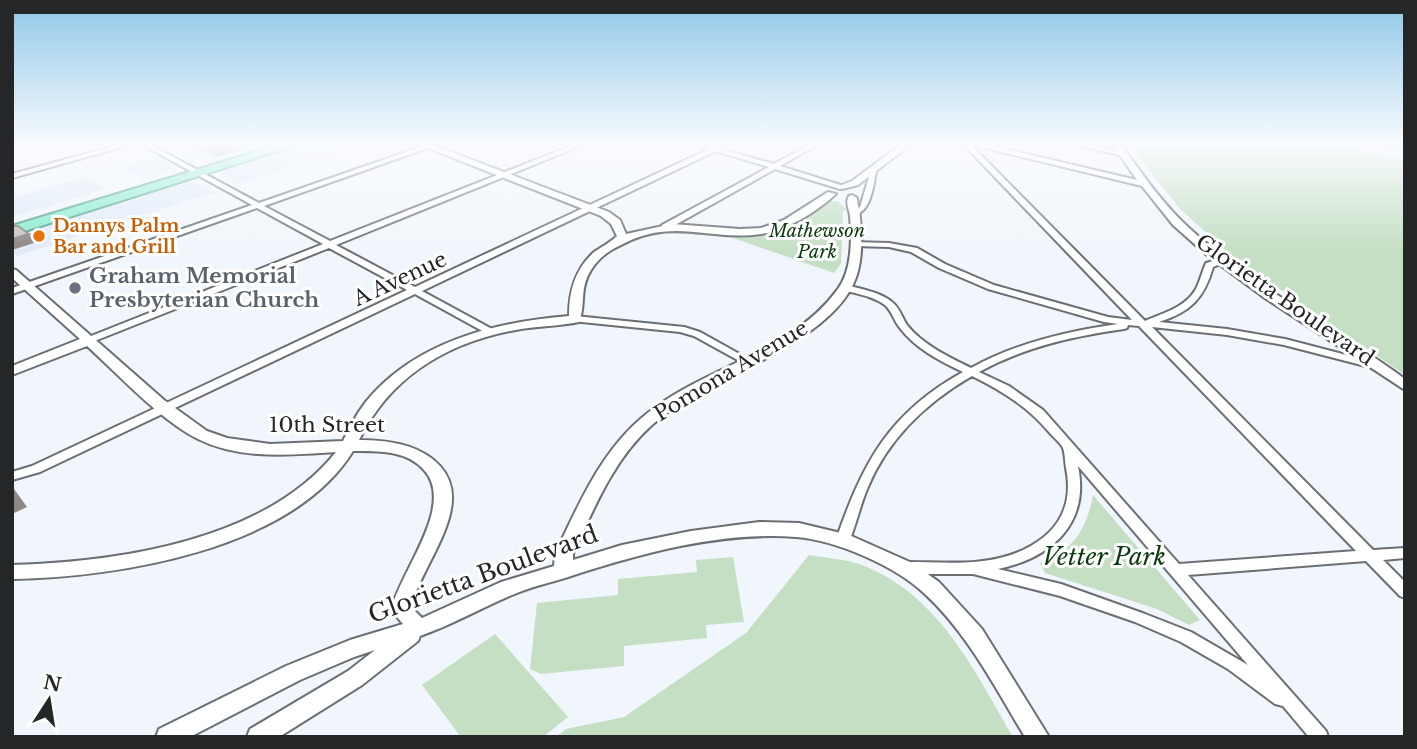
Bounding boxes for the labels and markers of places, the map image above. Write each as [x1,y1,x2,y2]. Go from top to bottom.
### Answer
place label: Dannys Palm Bar and Grill [53,215,179,258]
marker: Dannys Palm Bar and Grill [31,228,47,244]
place label: Graham Memorial Presbyterian Church [89,263,319,313]
marker: Graham Memorial Presbyterian Church [67,280,83,296]

